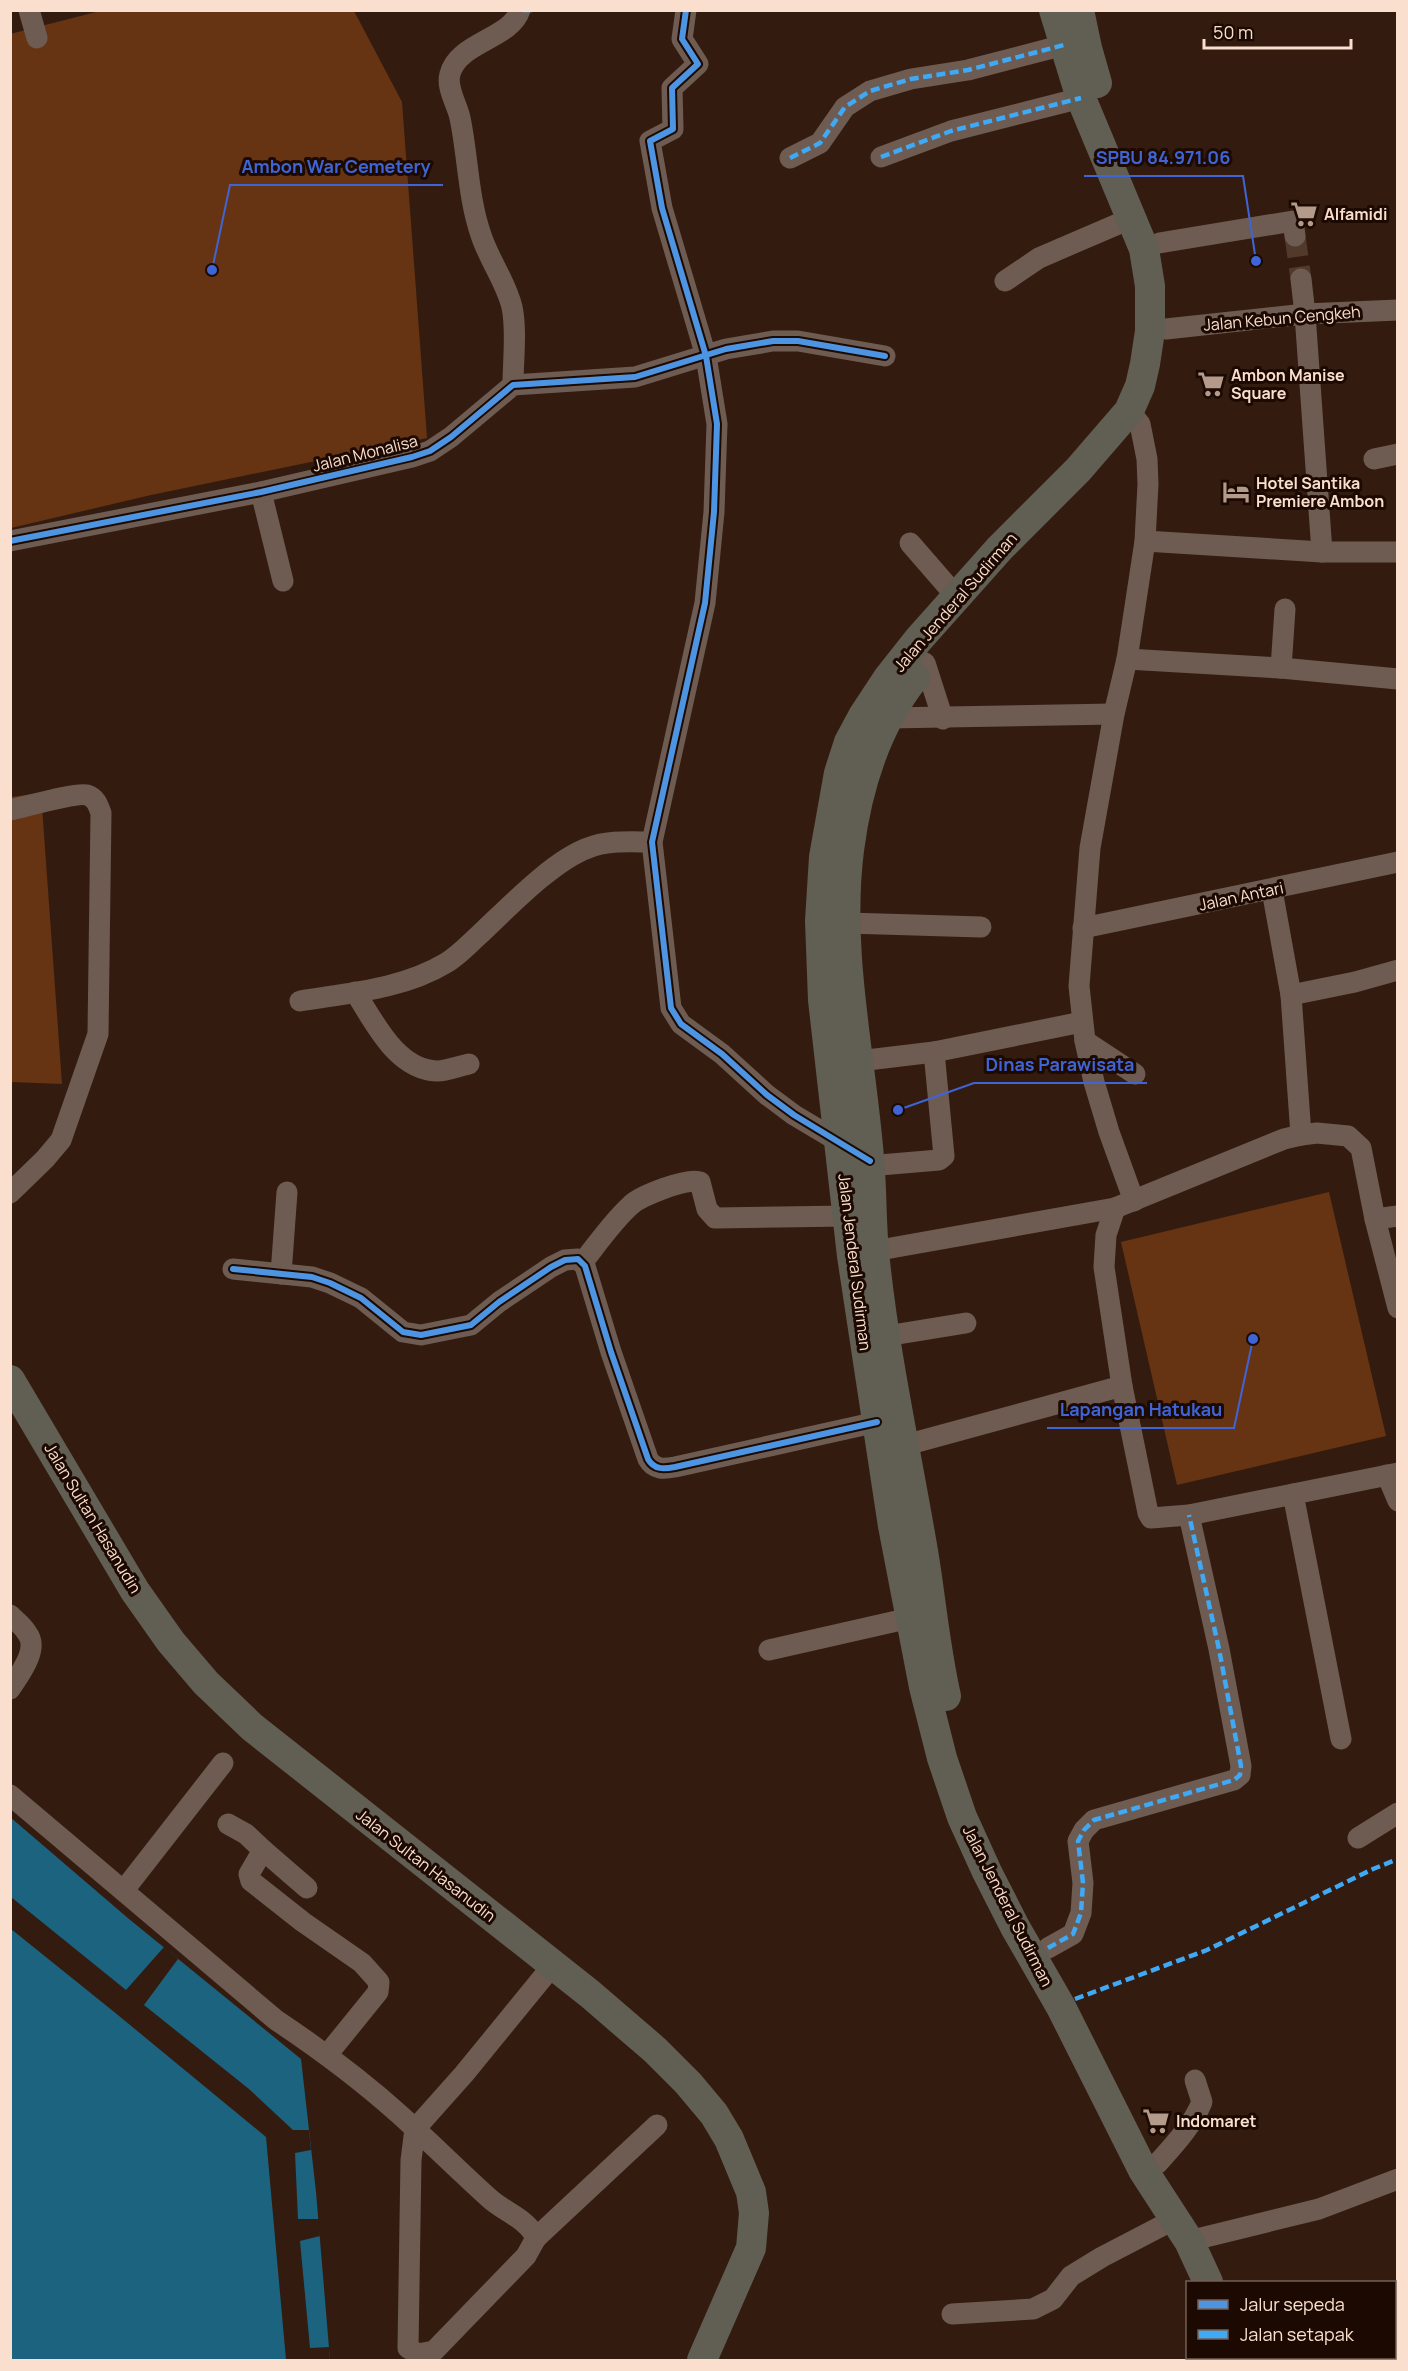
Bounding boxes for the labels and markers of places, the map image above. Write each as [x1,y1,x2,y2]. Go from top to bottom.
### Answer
callout: SPBU 84.971.06 [1084,140,1243,176]
callout: Ambon War Cemetery [230,149,443,185]
supermarket icon: Alfamidi [1289,199,1319,229]
place label: Alfamidi [1324,203,1387,225]
place label: Ambon Manise Square [1231,364,1345,404]
supermarket icon: Ambon Manise Square [1196,369,1226,399]
place label: Hotel Santika Premiere Ambon [1256,472,1384,512]
hotel icon: Hotel Santika Premiere Ambon [1221,477,1251,507]
callout: Dinas Parawisata [974,1047,1147,1083]
callout: Lapangan Hatukau [1047,1392,1234,1428]
supermarket icon: Indomaret [1141,2106,1171,2136]
place label: Indomaret [1176,2110,1257,2132]

